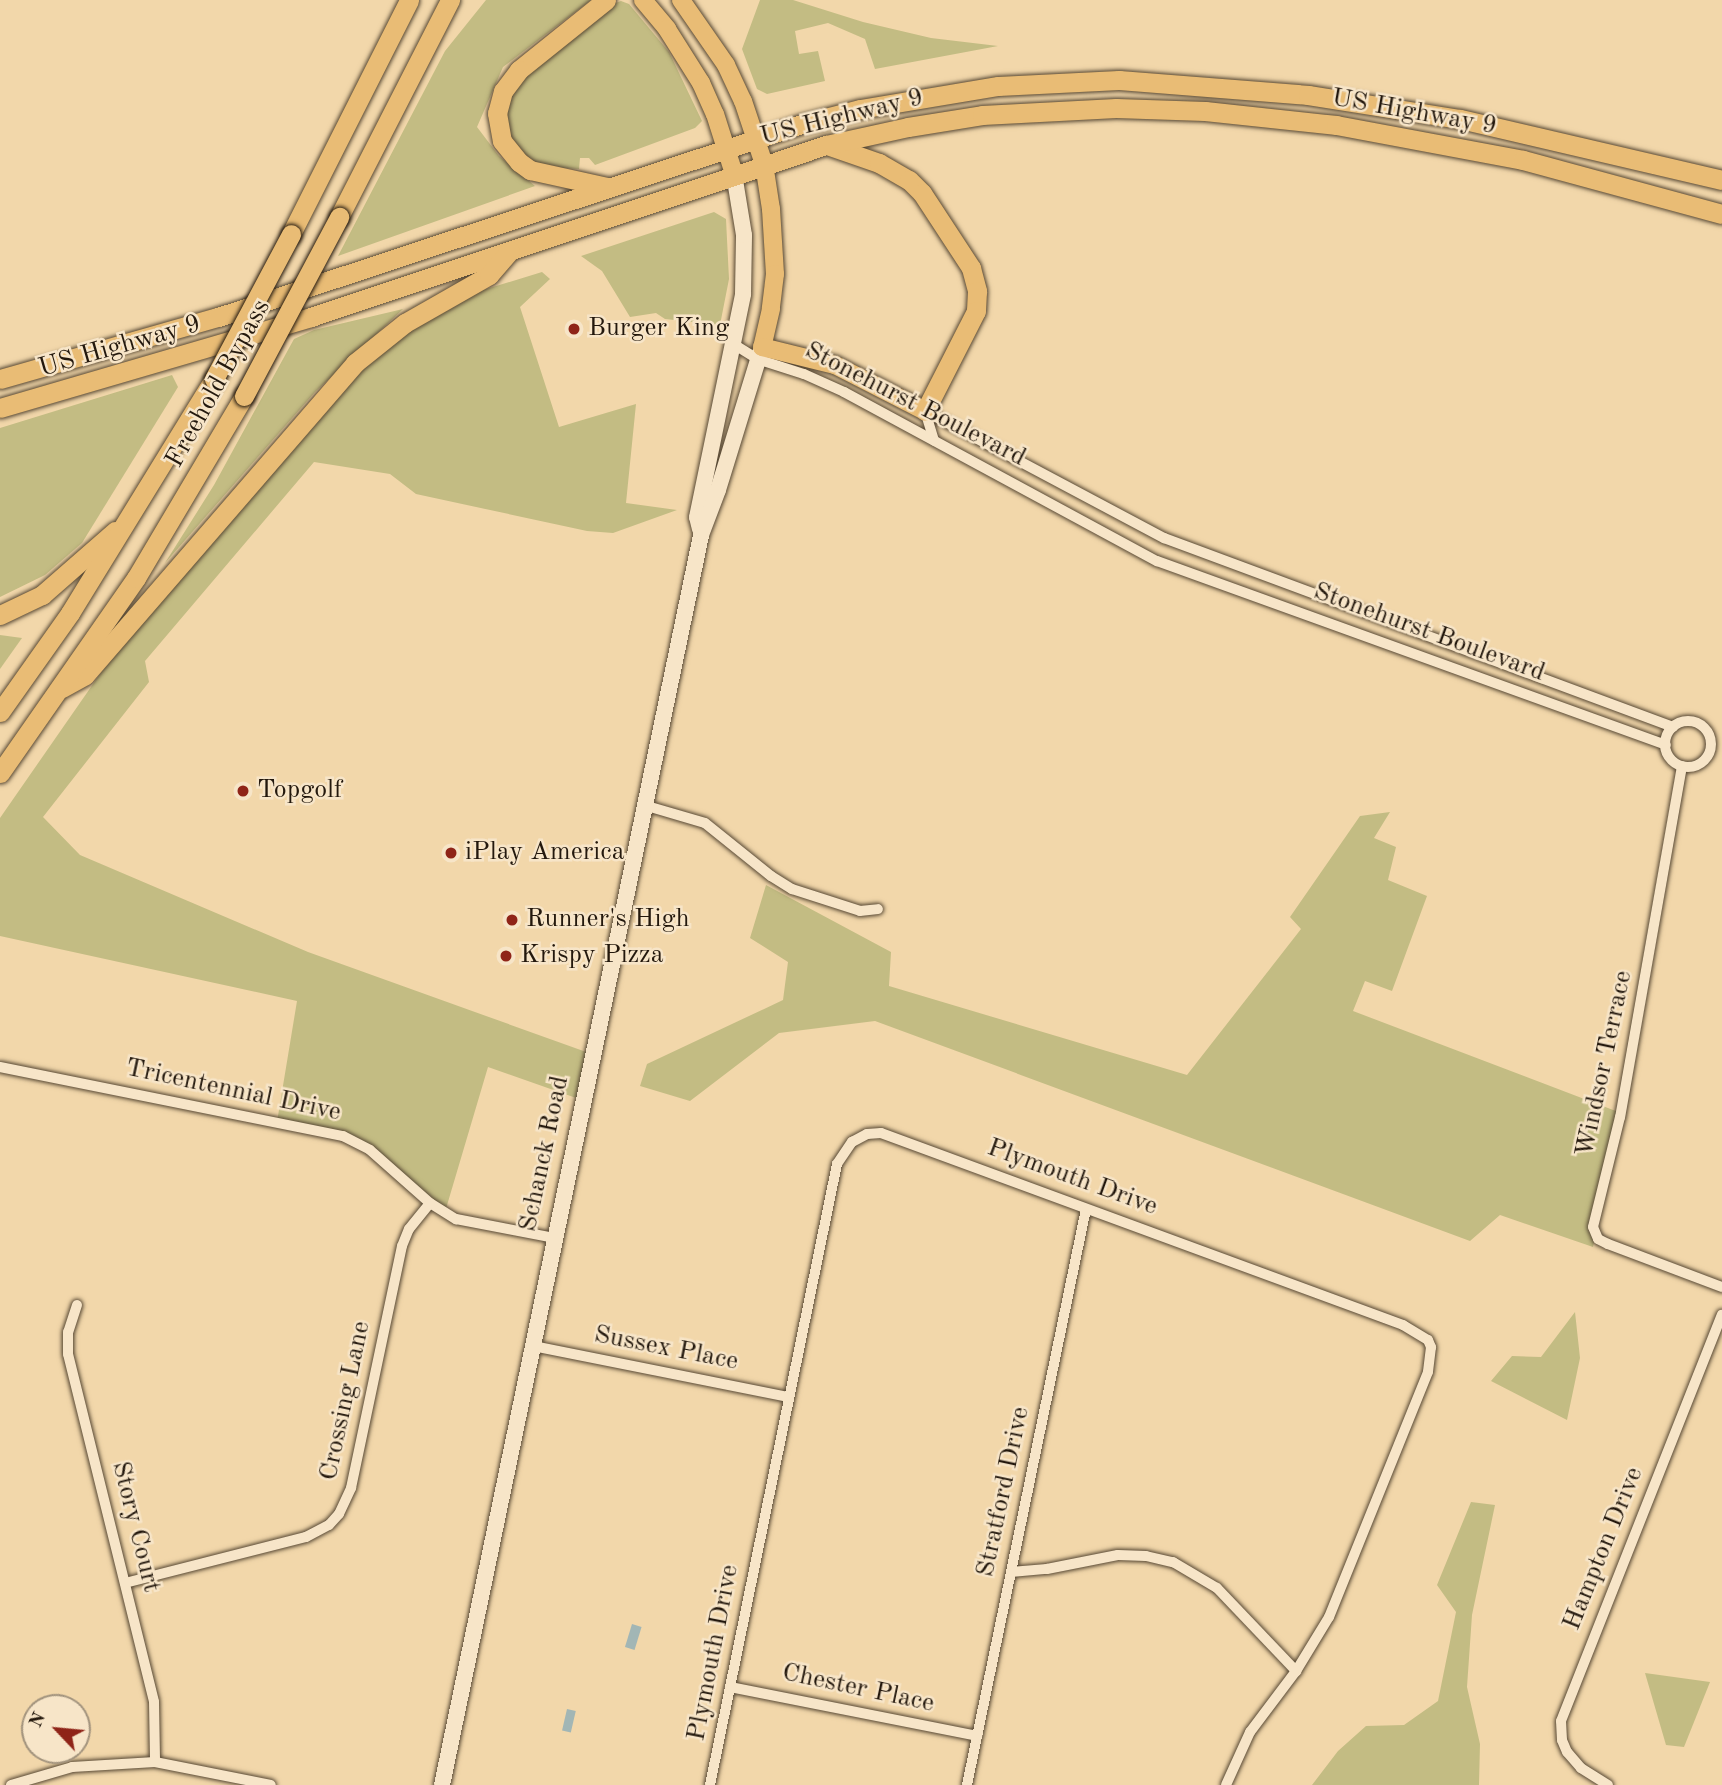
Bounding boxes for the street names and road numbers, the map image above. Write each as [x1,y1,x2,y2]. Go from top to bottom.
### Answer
street label: US Highway 9 [757,83,927,153]
street label: US Highway 9 [1329,83,1499,143]
street label: Freehold Bypass [160,294,278,474]
street label: US Highway 9 [35,309,205,385]
street label: Stonehurst Boulevard [799,336,1031,474]
street label: Stonehurst Boulevard [1309,577,1549,689]
street label: Windsor Terrace [1570,968,1640,1160]
street label: Tricentennial Drive [122,1053,344,1129]
street label: Schanck Road [513,1073,577,1235]
street label: Plymouth Drive [983,1133,1161,1223]
street label: Crossing Lane [314,1318,378,1484]
street label: Sussex Place [591,1320,741,1378]
street label: Stratford Drive [971,1404,1037,1580]
street label: Story Court [104,1458,166,1596]
street label: Hampton Drive [1557,1463,1651,1635]
street label: Plymouth Drive [682,1562,746,1744]
street label: Chester Place [779,1658,937,1720]

